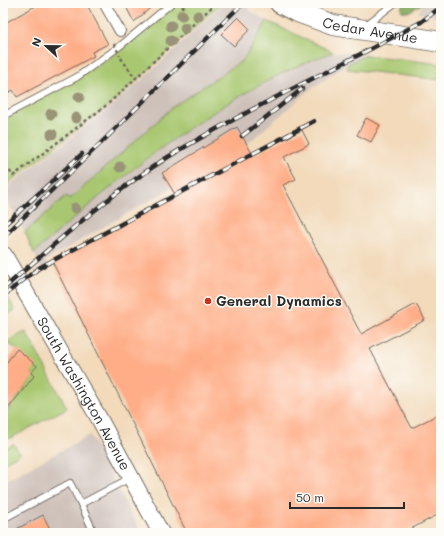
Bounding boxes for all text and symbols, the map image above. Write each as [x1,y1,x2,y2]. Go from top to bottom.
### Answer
street label: Cedar Avenue [320,12,419,47]
north arrow [26,26,66,66]
text: N [28,35,45,49]
place label: General Dynamics [216,291,342,310]
marker: General Dynamics [203,296,213,306]
street label: South Washington Avenue [33,313,135,473]
scale bar [290,484,404,510]
text: 50 m [296,489,324,505]

